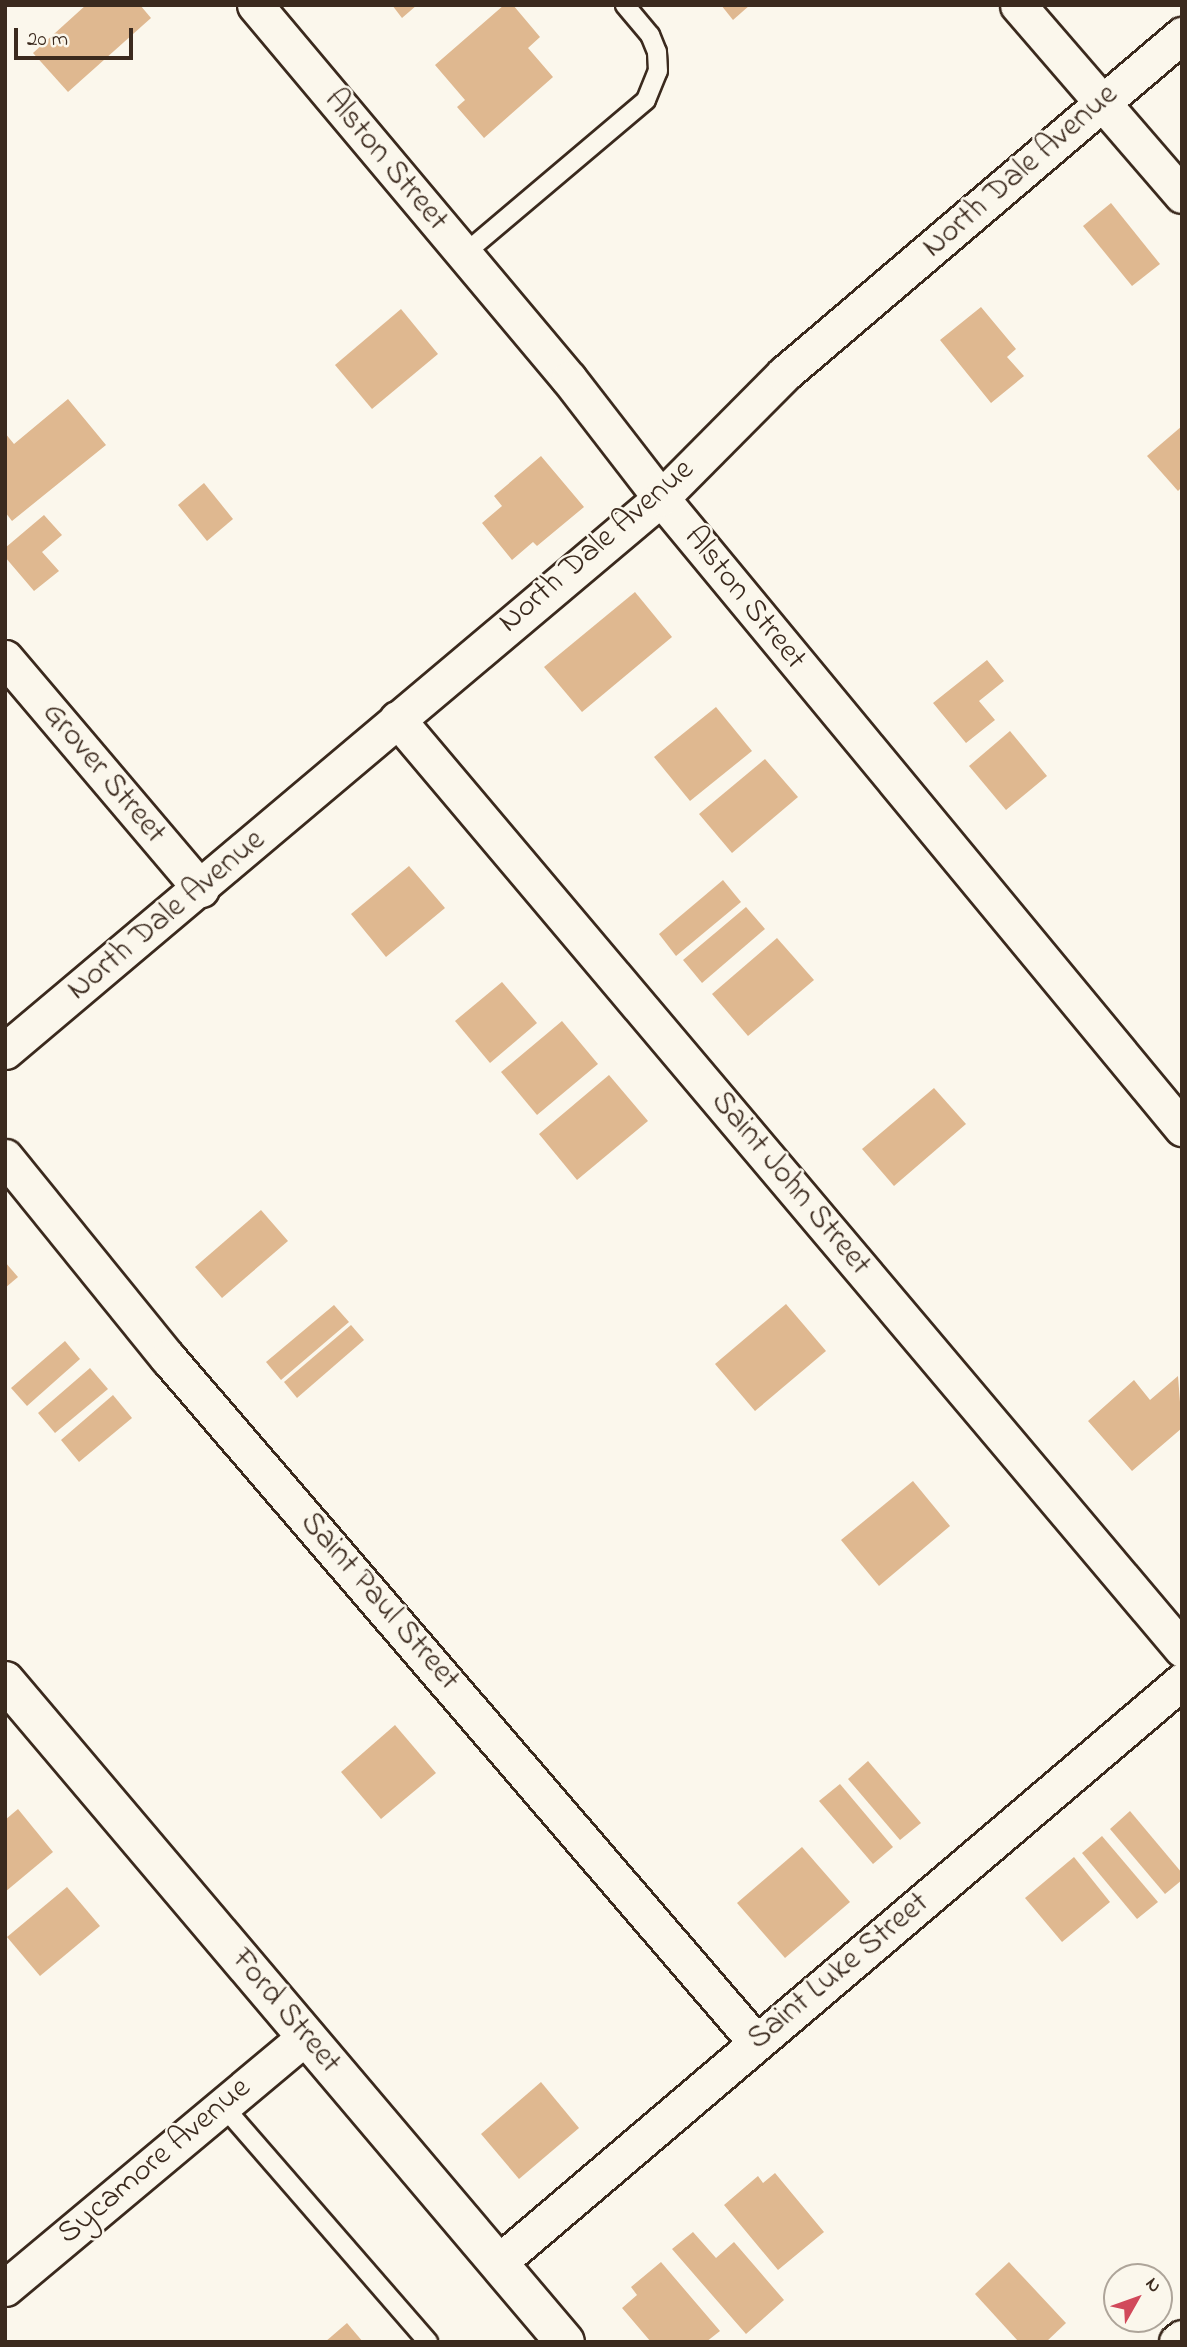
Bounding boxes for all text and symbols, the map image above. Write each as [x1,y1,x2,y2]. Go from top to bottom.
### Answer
scale bar [18,14,136,58]
text: 20 m [27,25,68,55]
street label: North Dale Avenue [915,77,1127,267]
street label: Alston Street [315,82,455,240]
street label: North Dale Avenue [491,452,703,642]
street label: Alston Street [675,520,813,678]
street label: Grover Street [33,695,173,853]
street label: North Dale Avenue [60,822,274,1010]
street label: Saint John Street [702,1084,878,1284]
street label: Saint Paul Street [291,1505,467,1699]
street label: Saint Luke Street [740,1885,938,2059]
street label: Ford Street [222,1942,348,2082]
street label: Sycamore Avenue [51,2070,259,2254]
north arrow [1103,2263,1173,2333]
text: N [1138,2272,1167,2299]

